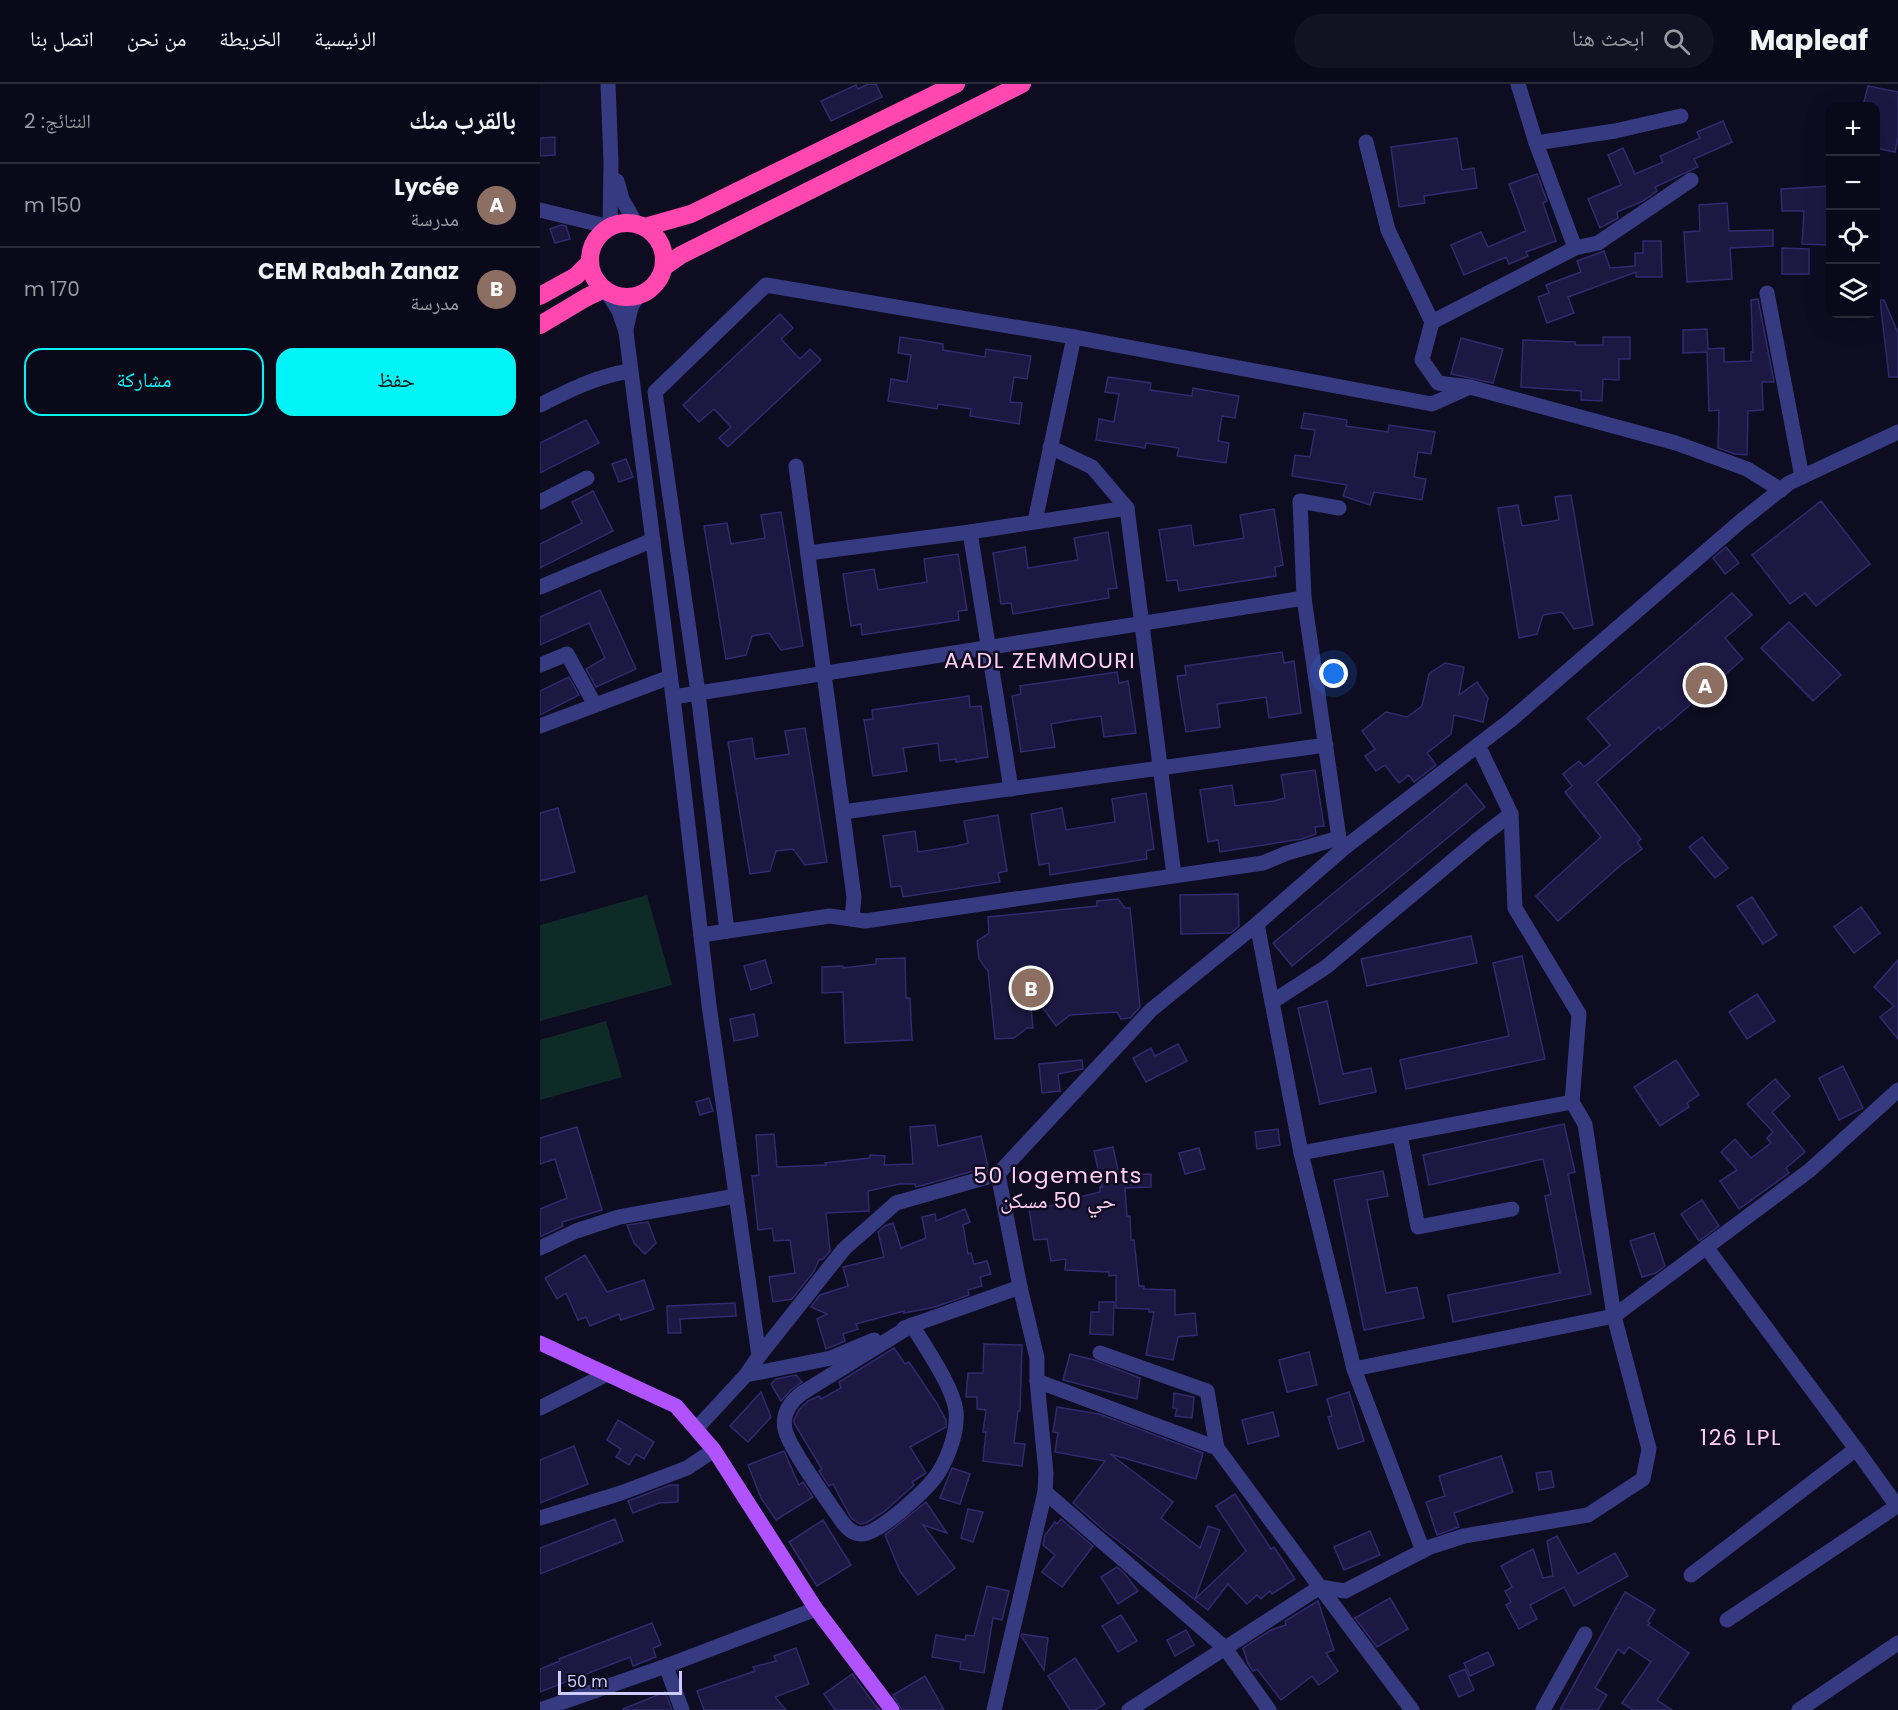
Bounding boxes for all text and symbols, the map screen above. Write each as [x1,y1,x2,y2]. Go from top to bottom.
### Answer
search box [1294,14,1714,68]
text: Mapleaf [1750,21,1868,60]
text: ابحث هنا [1572,23,1645,54]
text: اتصل بنا [30,24,94,53]
text: من نحن [127,24,186,53]
text: الخريطة [219,24,281,53]
text: الرئيسية [314,24,376,53]
icon: search [1660,25,1693,58]
text: بالقرب منك [409,102,516,138]
map controls [1826,102,1880,318]
button: + [1826,102,1880,156]
text: النتائج: 2 [24,107,91,135]
button: − [1826,156,1880,210]
text: Lycée [394,172,459,203]
text: 150 m [24,191,81,219]
text: A [489,191,504,219]
text: مدرسة [410,205,459,233]
button: locate [1826,210,1880,264]
text: CEM Rabah Zanaz [258,256,459,287]
button: layers [1826,264,1880,318]
text: 170 m [24,275,80,303]
text: B [490,275,503,303]
text: مدرسة [410,289,459,317]
button: مشاركة [24,348,264,416]
button: حفظ [276,348,516,416]
district label: AADL ZEMMOURI [944,645,1136,676]
your location [1319,659,1348,688]
pin: A [1686,662,1724,708]
pin: B [1012,966,1050,1010]
district label: 50 logements حي 50 مسكن [973,1160,1143,1218]
district label: 126 LPL [1700,1422,1782,1453]
scale bar [558,1668,682,1696]
text: 50 m [567,1670,608,1693]

